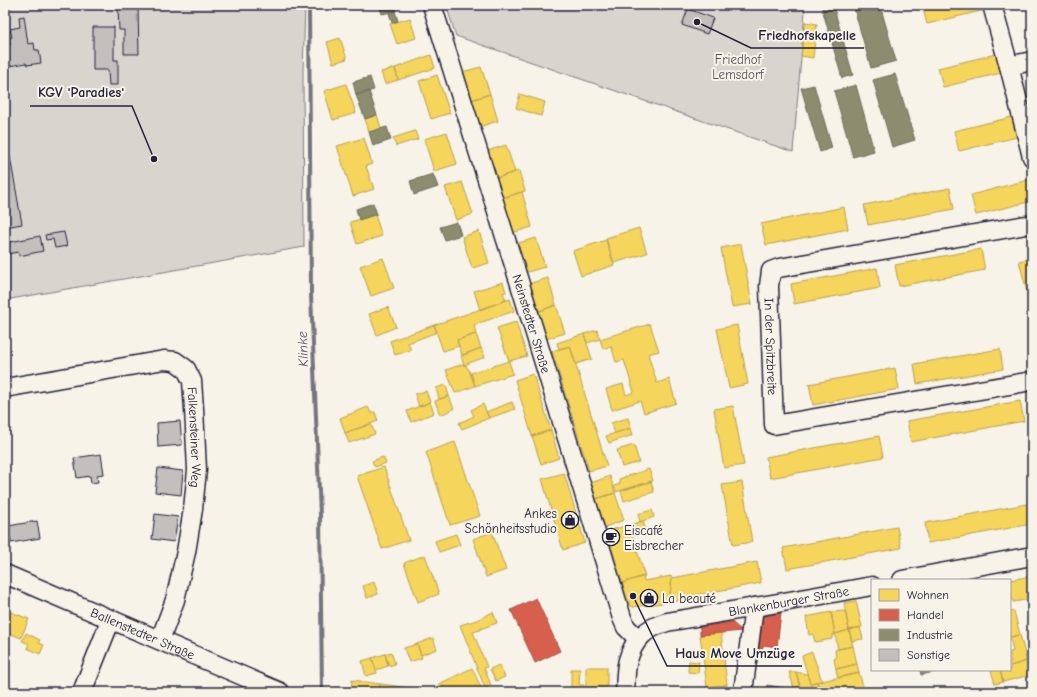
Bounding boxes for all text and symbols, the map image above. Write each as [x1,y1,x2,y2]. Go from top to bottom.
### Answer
callout: Friedhofskapelle [751,22,864,48]
text: Friedhofskapelle [758,27,856,44]
park label: Friedhof Lemsdorf [712,52,765,82]
callout: KGV 'Paradies' [30,80,132,106]
text: KGV 'Paradies' [38,84,124,101]
street label: Neinstedter Straße [510,272,554,375]
street label: In der Spitzbreite [762,298,780,396]
water label: Klinke [294,331,312,367]
street label: Falkensteiner Weg [185,386,205,489]
place label: Ankes Schönheitsstudio [464,506,557,536]
shop icon: Ankes Schönheitsstudio [560,510,580,530]
place label: Eiscafé Eisbrecher [624,523,684,553]
cafe icon: Eiscafé Eisbrecher [601,527,621,547]
legend [871,579,1011,671]
street label: Blankenburger Straße [727,583,850,619]
shop icon: La beauté [639,588,659,608]
text: Wohnen [907,588,949,602]
place label: La beauté [662,591,716,606]
street label: Ballenstedter Straße [89,604,198,662]
text: Handel [907,608,944,622]
text: Industrie [907,628,953,642]
callout: Haus Move Umzüge [667,640,802,666]
text: Haus Move Umzüge [675,645,795,662]
text: Sonstige [907,648,950,662]

